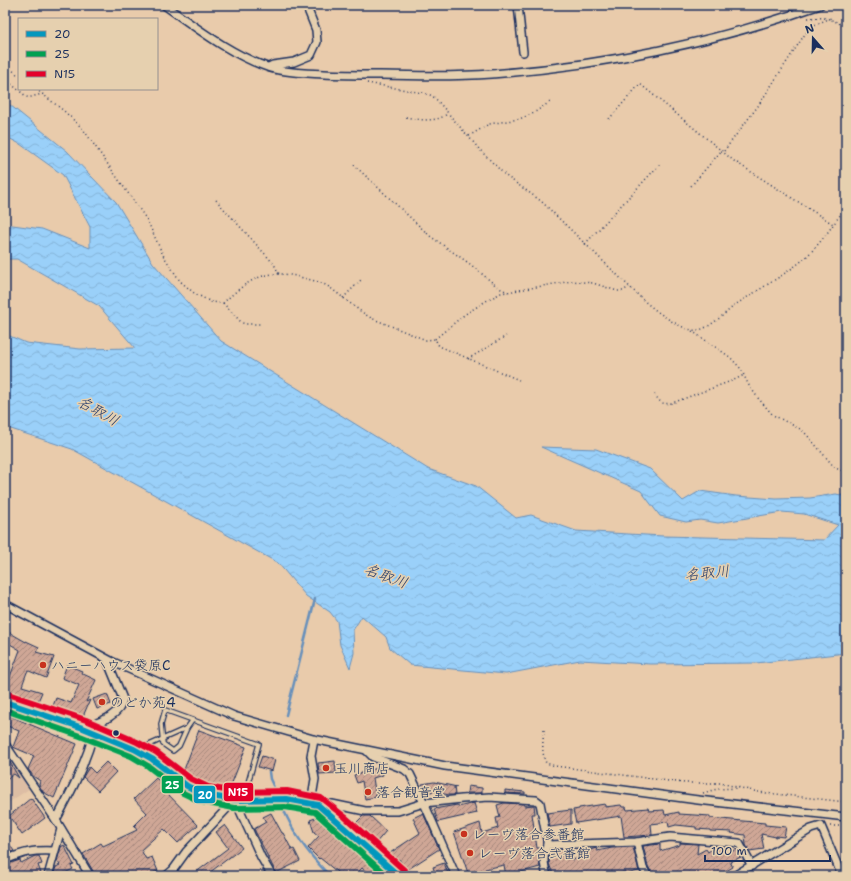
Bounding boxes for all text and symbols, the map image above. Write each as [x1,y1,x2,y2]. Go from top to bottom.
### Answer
legend [18,18,158,90]
north arrow [793,18,833,58]
text: N [803,20,817,38]
text: 20 [54,26,70,42]
text: 25 [54,46,70,62]
text: N15 [54,66,75,82]
water label: 名取川 [73,391,123,431]
water label: 名取川 [361,559,411,593]
water label: 名取川 [684,561,730,585]
place label: ハニーハウス袋原C [51,656,170,674]
marker: ハニーハウス袋原C [38,660,48,670]
place label: のどか苑4 [110,693,176,711]
marker: のどか苑4 [97,697,107,707]
unlabelled marker [111,728,121,738]
place label: 玉川商店 [334,759,390,777]
marker: 玉川商店 [321,763,331,773]
line badge: 25 [161,775,184,794]
text: 25 [165,778,179,793]
line badge: N15 [223,782,254,802]
place label: 落合観音堂 [376,783,446,801]
line badge: 20 [193,785,216,804]
text: N15 [228,785,248,800]
marker: 落合観音堂 [363,787,373,797]
text: 20 [197,788,213,803]
place label: レーヴ落合参番館 [472,825,585,843]
marker: レーヴ落合参番館 [459,829,469,839]
scale bar [705,837,830,863]
text: 100 m [711,843,747,859]
place label: レーヴ落合弐番館 [478,844,591,862]
marker: レーヴ落合弐番館 [465,848,475,858]

